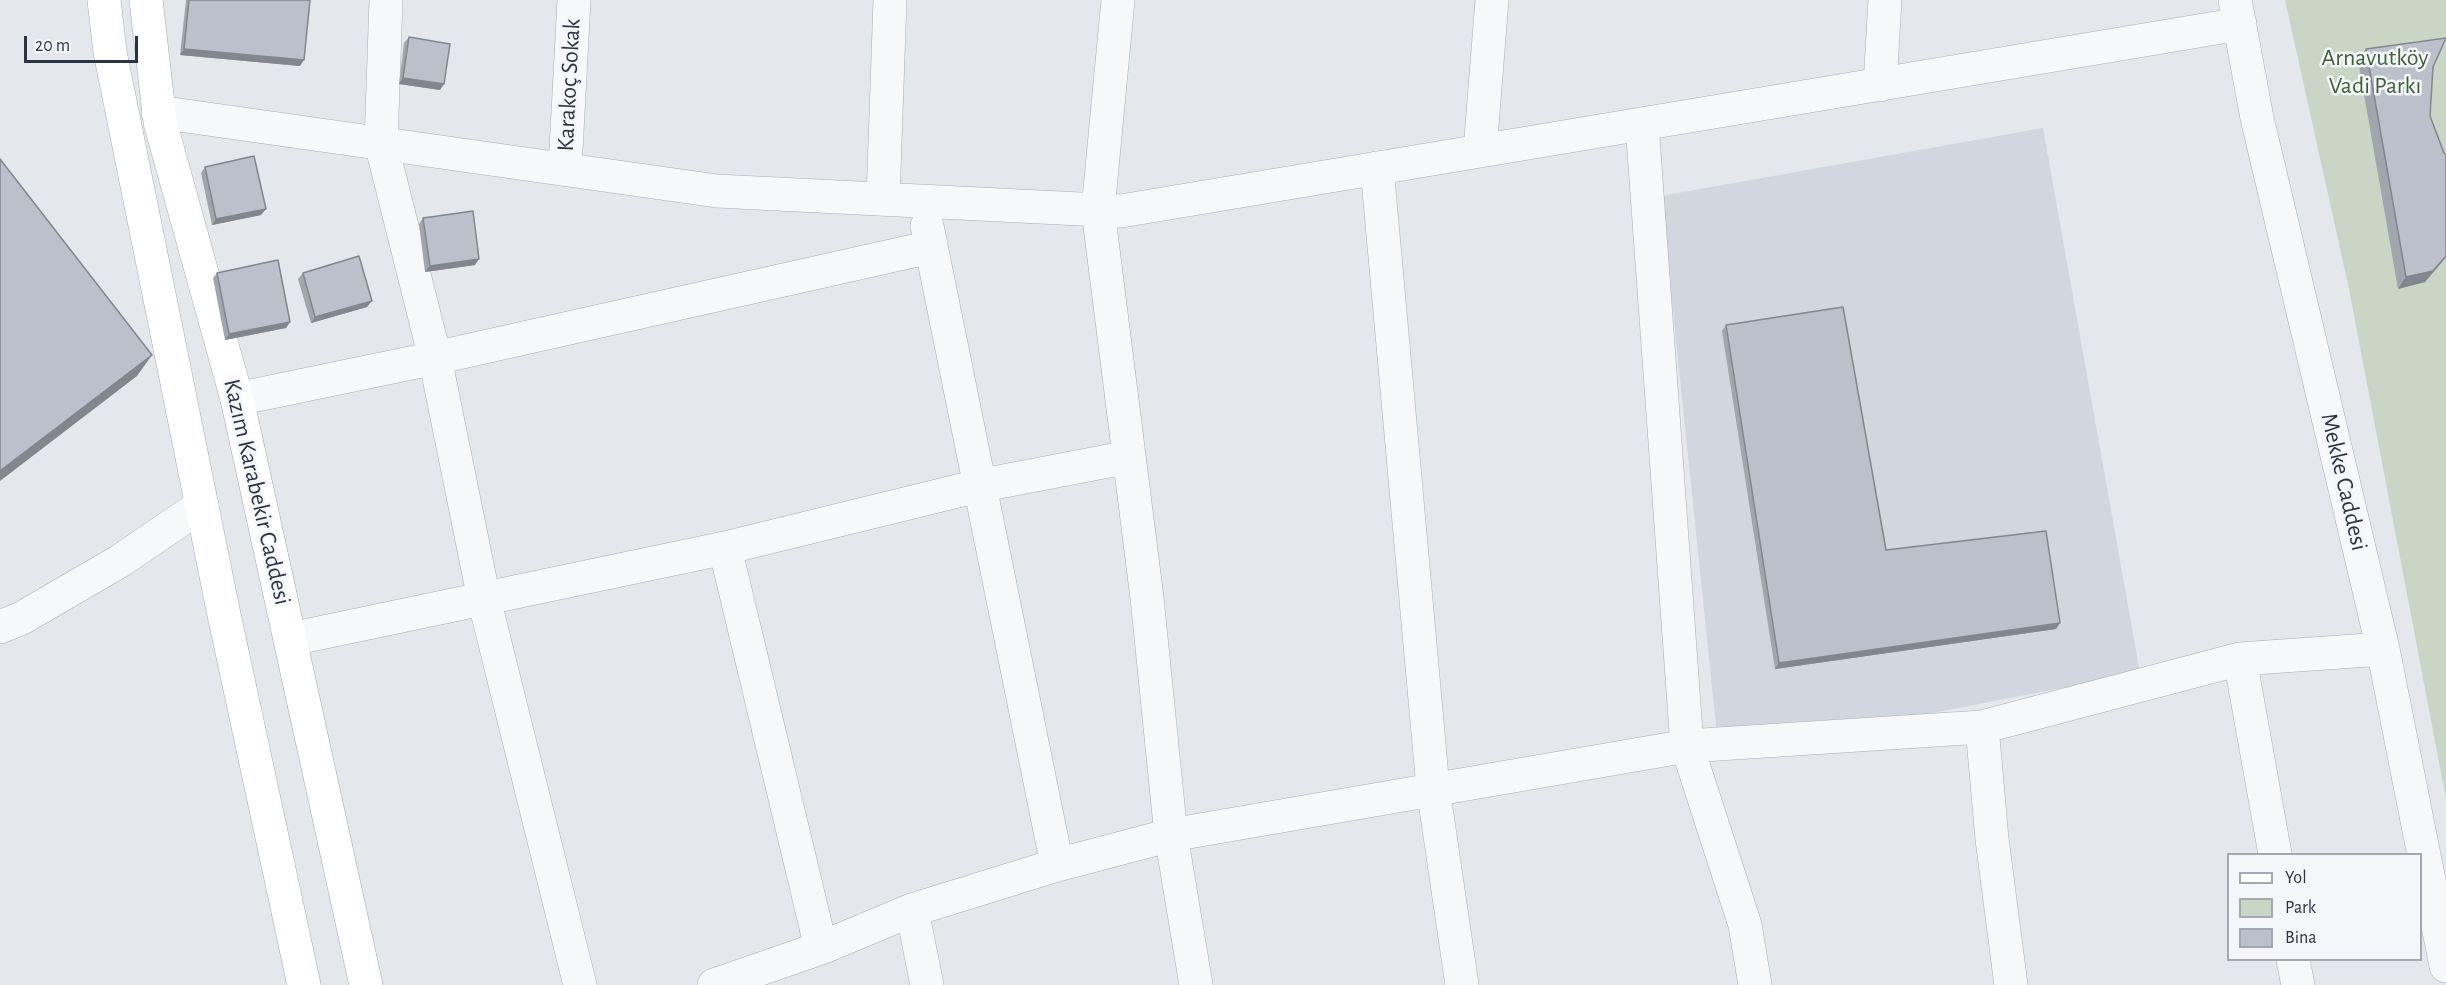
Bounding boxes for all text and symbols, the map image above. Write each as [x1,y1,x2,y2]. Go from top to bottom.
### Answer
street label: Karakoç Sokak [551,18,587,152]
scale bar [27,24,141,62]
text: 20 m [35,37,70,55]
park label: Arnavutköy Vadi Parkı [2322,44,2428,100]
street label: Kazım Karabekir Caddesi [217,376,297,608]
street label: Mekke Caddesi [2314,410,2374,554]
legend [2227,853,2422,961]
text: Yol [2285,869,2307,887]
text: Park [2285,899,2316,917]
text: Bina [2285,929,2317,947]

